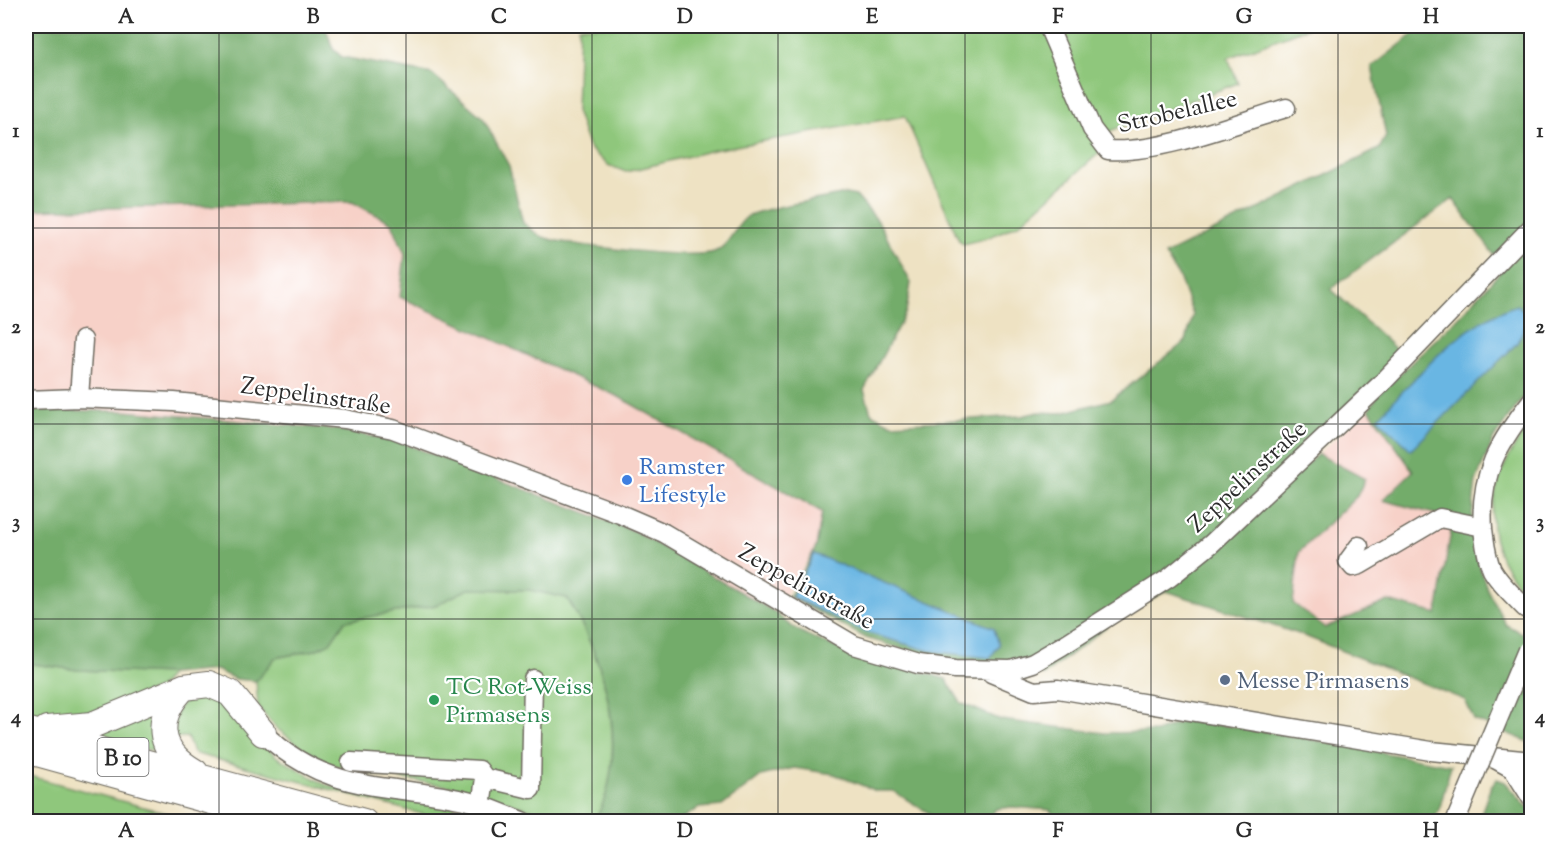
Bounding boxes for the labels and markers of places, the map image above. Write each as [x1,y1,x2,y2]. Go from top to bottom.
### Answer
place label: Ramster Lifestyle [639,451,726,513]
marker: Ramster Lifestyle [620,473,634,487]
place label: Messe Pirmasens [1237,665,1409,699]
place label: TC Rot-Weiss Pirmasens [446,671,592,733]
marker: Messe Pirmasens [1218,673,1232,687]
marker: TC Rot-Weiss Pirmasens [427,693,441,707]

